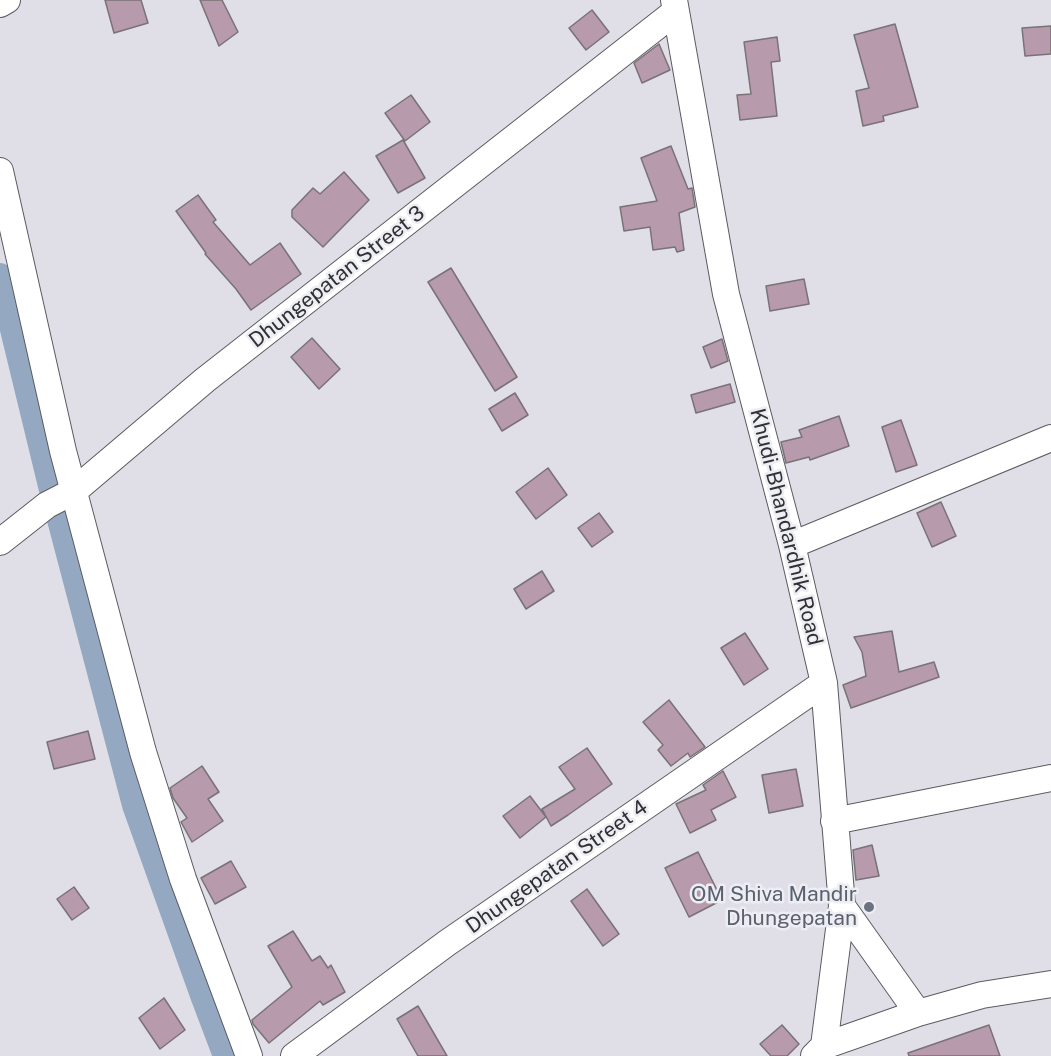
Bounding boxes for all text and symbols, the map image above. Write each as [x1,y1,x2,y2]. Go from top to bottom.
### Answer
street label: Dhungepatan Street 3 [244,201,430,353]
street label: Khudi-Bhandardhik Road [744,406,828,648]
street label: Dhungepatan Street 4 [461,795,653,939]
place label: OM Shiva Mandir Dhungepatan [691,882,857,932]
marker: OM Shiva Mandir Dhungepatan [862,900,876,914]

